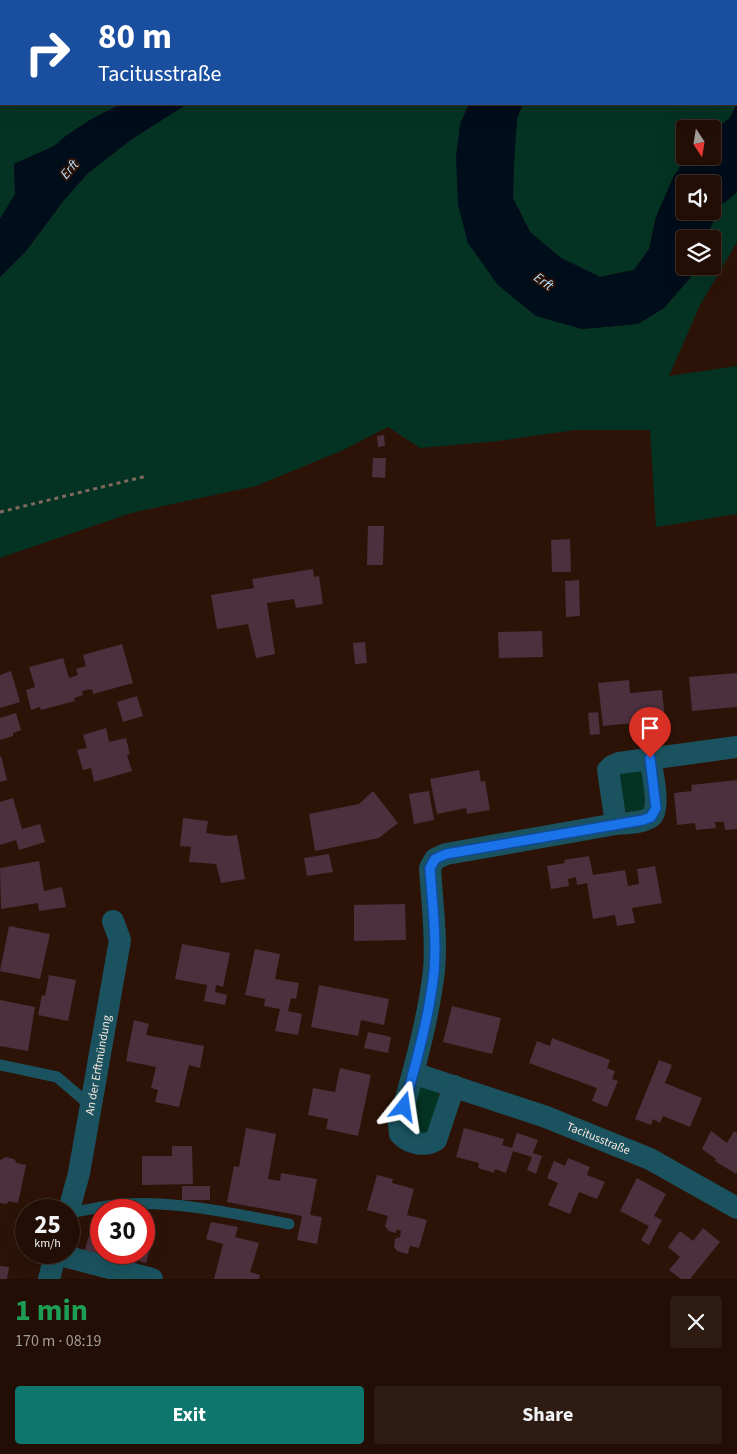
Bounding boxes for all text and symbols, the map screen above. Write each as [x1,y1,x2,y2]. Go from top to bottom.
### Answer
text: 80 m [98,12,172,62]
icon: right [15,20,80,85]
text: Tacitusstraße [98,58,221,90]
north arrow [676,120,721,165]
map controls [676,120,721,275]
water label: Erft [56,155,85,184]
button: sound [676,175,721,220]
button: layers [676,230,721,275]
water label: Erft [530,268,558,296]
pin [629,707,671,758]
icon: arrive [636,714,664,742]
street label: An der Erftmündung [81,1014,116,1116]
position arrow [377,1080,429,1132]
street label: Tacitusstraße [564,1118,633,1159]
speed limit sign: 30 [90,1199,155,1264]
text: 25 [34,1207,61,1243]
text: km/h [34,1235,61,1252]
text: 1 min [15,1289,88,1332]
button: close [670,1296,722,1348]
text: 170 m · 08:19 [15,1330,102,1352]
button: Exit [15,1386,364,1444]
button: Share [374,1386,722,1444]

